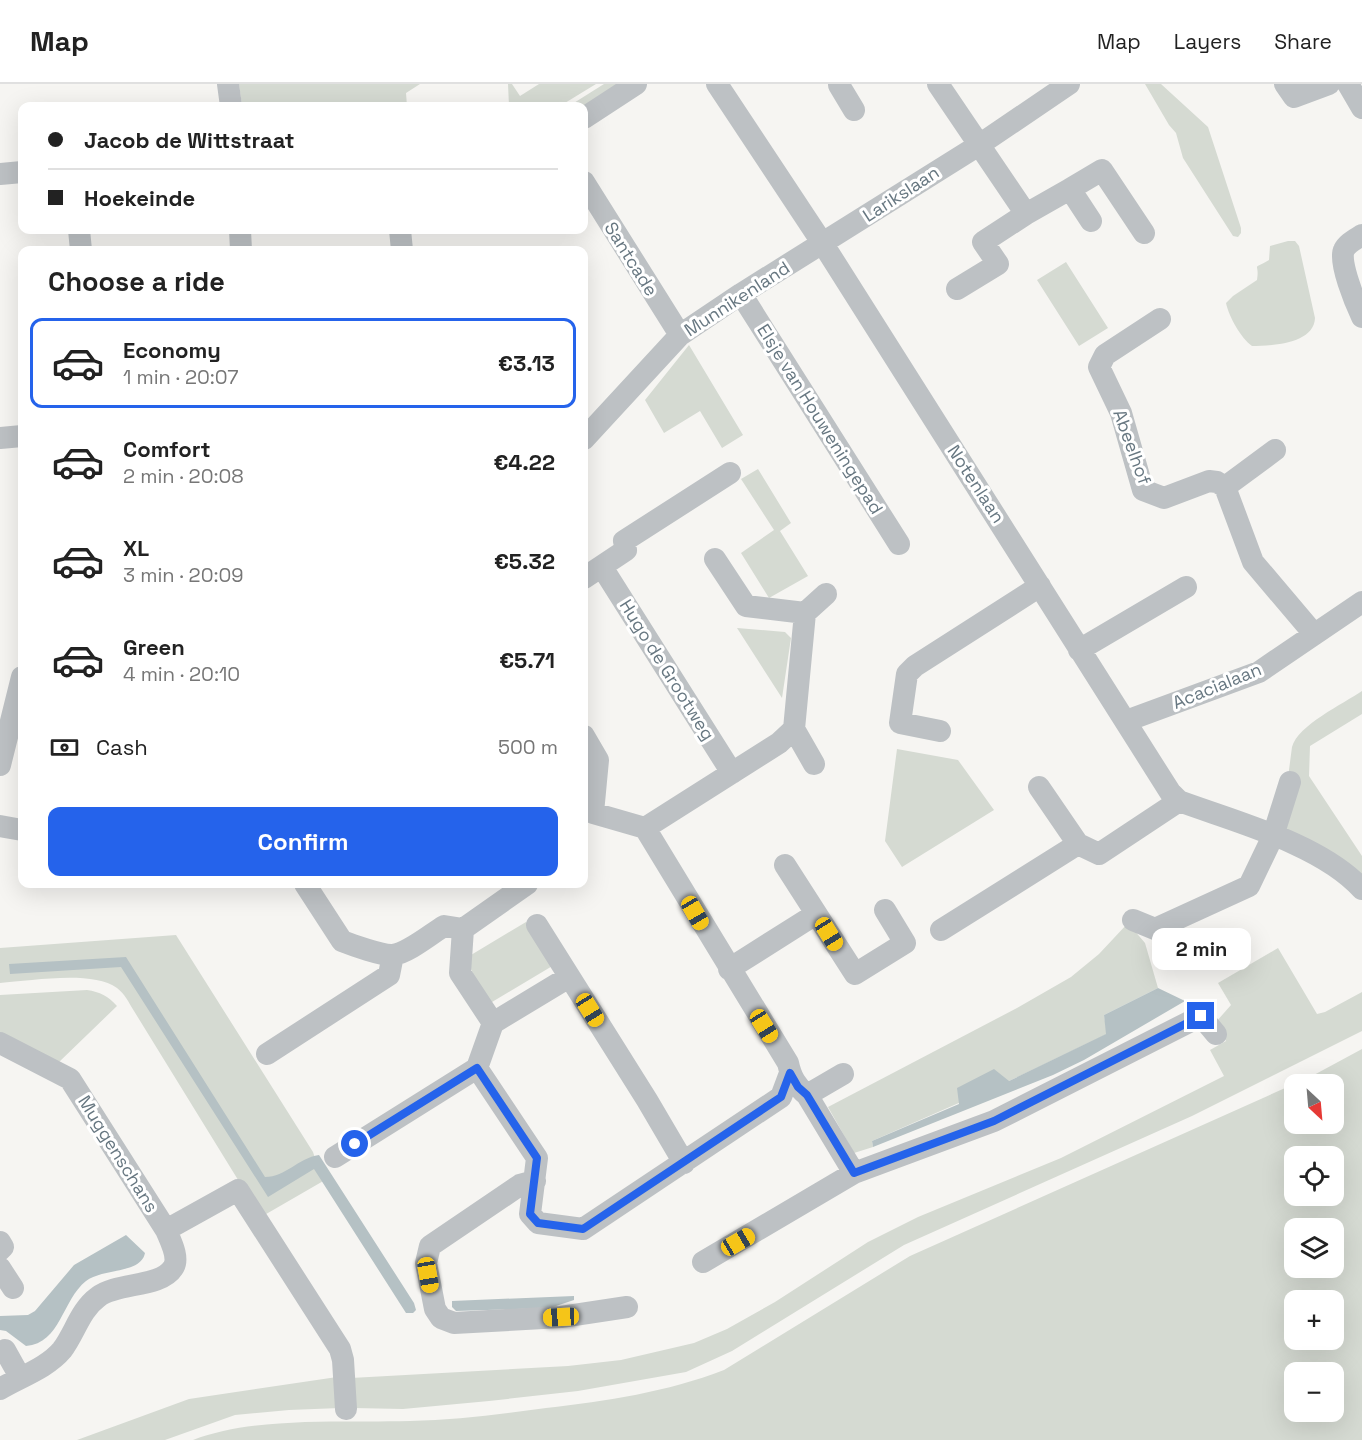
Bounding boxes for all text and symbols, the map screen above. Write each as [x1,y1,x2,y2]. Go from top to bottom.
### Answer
text: Map [30,23,89,59]
text: Map [1097,28,1141,55]
text: Layers [1174,28,1241,55]
text: Share [1274,28,1332,55]
text: Jacob de Wittstraat [84,126,295,154]
street label: Larikslaan [858,160,943,227]
text: Hoekeinde [84,184,195,212]
street label: Santcade [600,217,663,300]
street label: Munnikenland [680,256,794,341]
text: Choose a ride [48,264,225,299]
street label: Elsje van Houweningepad [752,319,888,518]
icon: car [51,336,105,390]
text: Economy [123,336,221,364]
text: €3.13 [498,349,555,377]
text: 1 min · 20:07 [123,364,239,390]
street label: Abeelhof [1108,406,1157,488]
icon: car [51,435,105,489]
text: Comfort [123,435,211,463]
street label: Notenlaan [943,440,1010,527]
text: €4.22 [493,448,555,476]
text: 2 min · 20:08 [123,463,244,489]
icon: car [51,534,105,588]
text: XL [123,534,149,562]
text: €5.32 [494,547,555,575]
text: 3 min · 20:09 [123,562,244,588]
street label: Hugo de Grootweg [615,595,720,745]
icon: car [51,633,105,687]
text: Green [123,633,185,661]
text: €5.71 [499,646,555,674]
street label: Acacialaan [1169,657,1265,714]
text: 4 min · 20:10 [123,661,240,687]
icon: cash [48,731,81,764]
text: Cash [96,733,148,761]
text: 500 m [498,734,558,760]
button: Confirm [48,807,558,876]
car [678,893,712,933]
car [812,914,846,954]
callout: 2 min [1152,929,1250,971]
text: 2 min [1176,936,1227,962]
car [573,990,607,1030]
route end [1187,1002,1214,1029]
car [747,1006,781,1046]
north arrow [1284,1074,1344,1134]
map controls [1284,1074,1344,1422]
street label: Muggenschans [73,1091,164,1216]
route start [341,1130,368,1157]
button: locate [1284,1146,1344,1206]
button: layers [1284,1218,1344,1278]
car [718,1225,758,1259]
car [416,1256,440,1294]
button: + [1284,1290,1344,1350]
car [543,1307,579,1327]
button: − [1284,1362,1344,1422]

